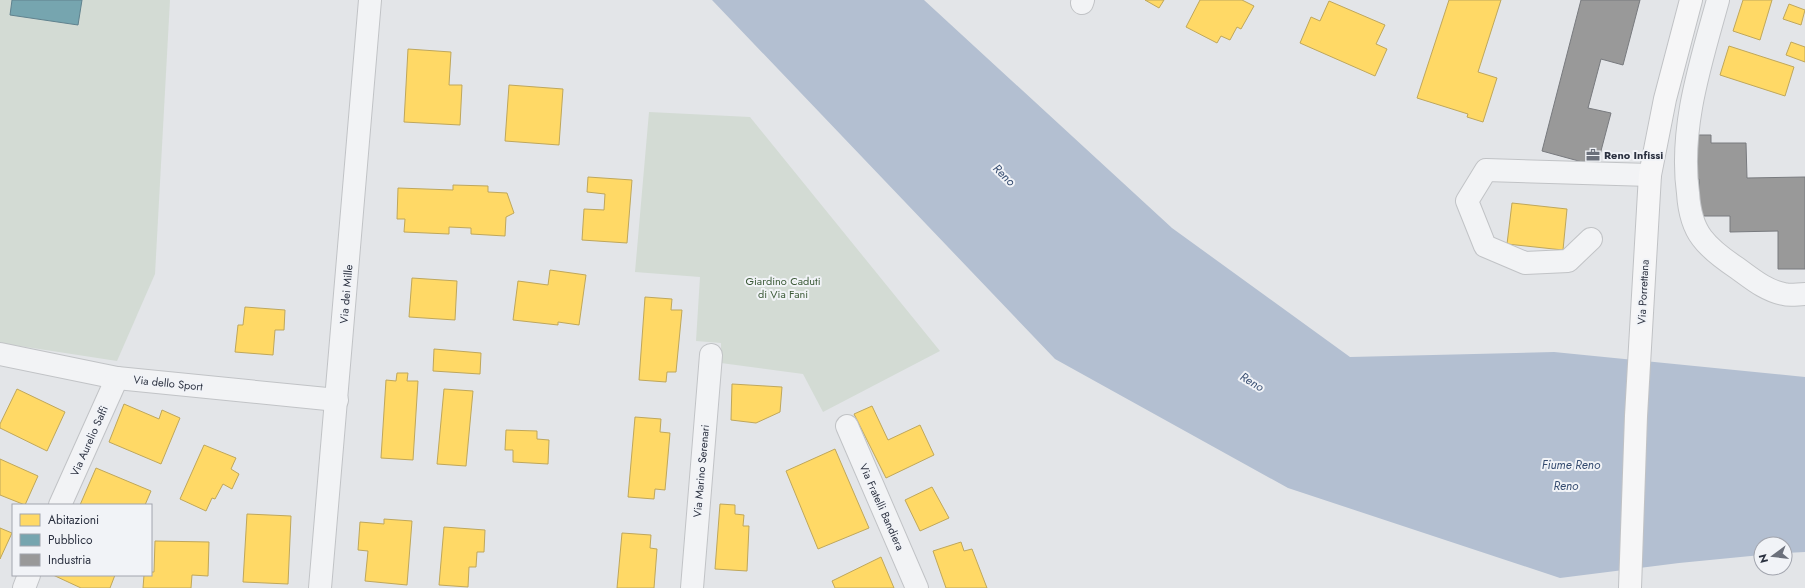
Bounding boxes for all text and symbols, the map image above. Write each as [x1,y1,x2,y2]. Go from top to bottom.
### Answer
office icon: Reno Infissi [1585,147,1601,163]
place label: Reno Infissi [1604,147,1663,163]
water label: Reno [989,160,1020,191]
street label: Via Porrettana [1633,259,1653,325]
street label: Via dei Mille [335,263,357,324]
park label: Giardino Caduti di Via Fani [745,273,821,302]
water label: Reno [1237,368,1268,396]
street label: Via dello Sport [132,371,204,395]
street label: Via Aurelio Saffi [66,403,112,479]
street label: Via Marino Serenari [689,424,713,518]
water label: Fiume Reno [1542,456,1601,474]
street label: Via Fratelli Bandiera [856,461,908,553]
water label: Reno [1554,477,1579,495]
legend [12,504,152,576]
text: Abitazioni [48,511,99,529]
text: Pubblico [48,531,93,549]
north arrow [1753,536,1793,576]
text: Industria [48,551,91,569]
text: N [1754,552,1772,565]

